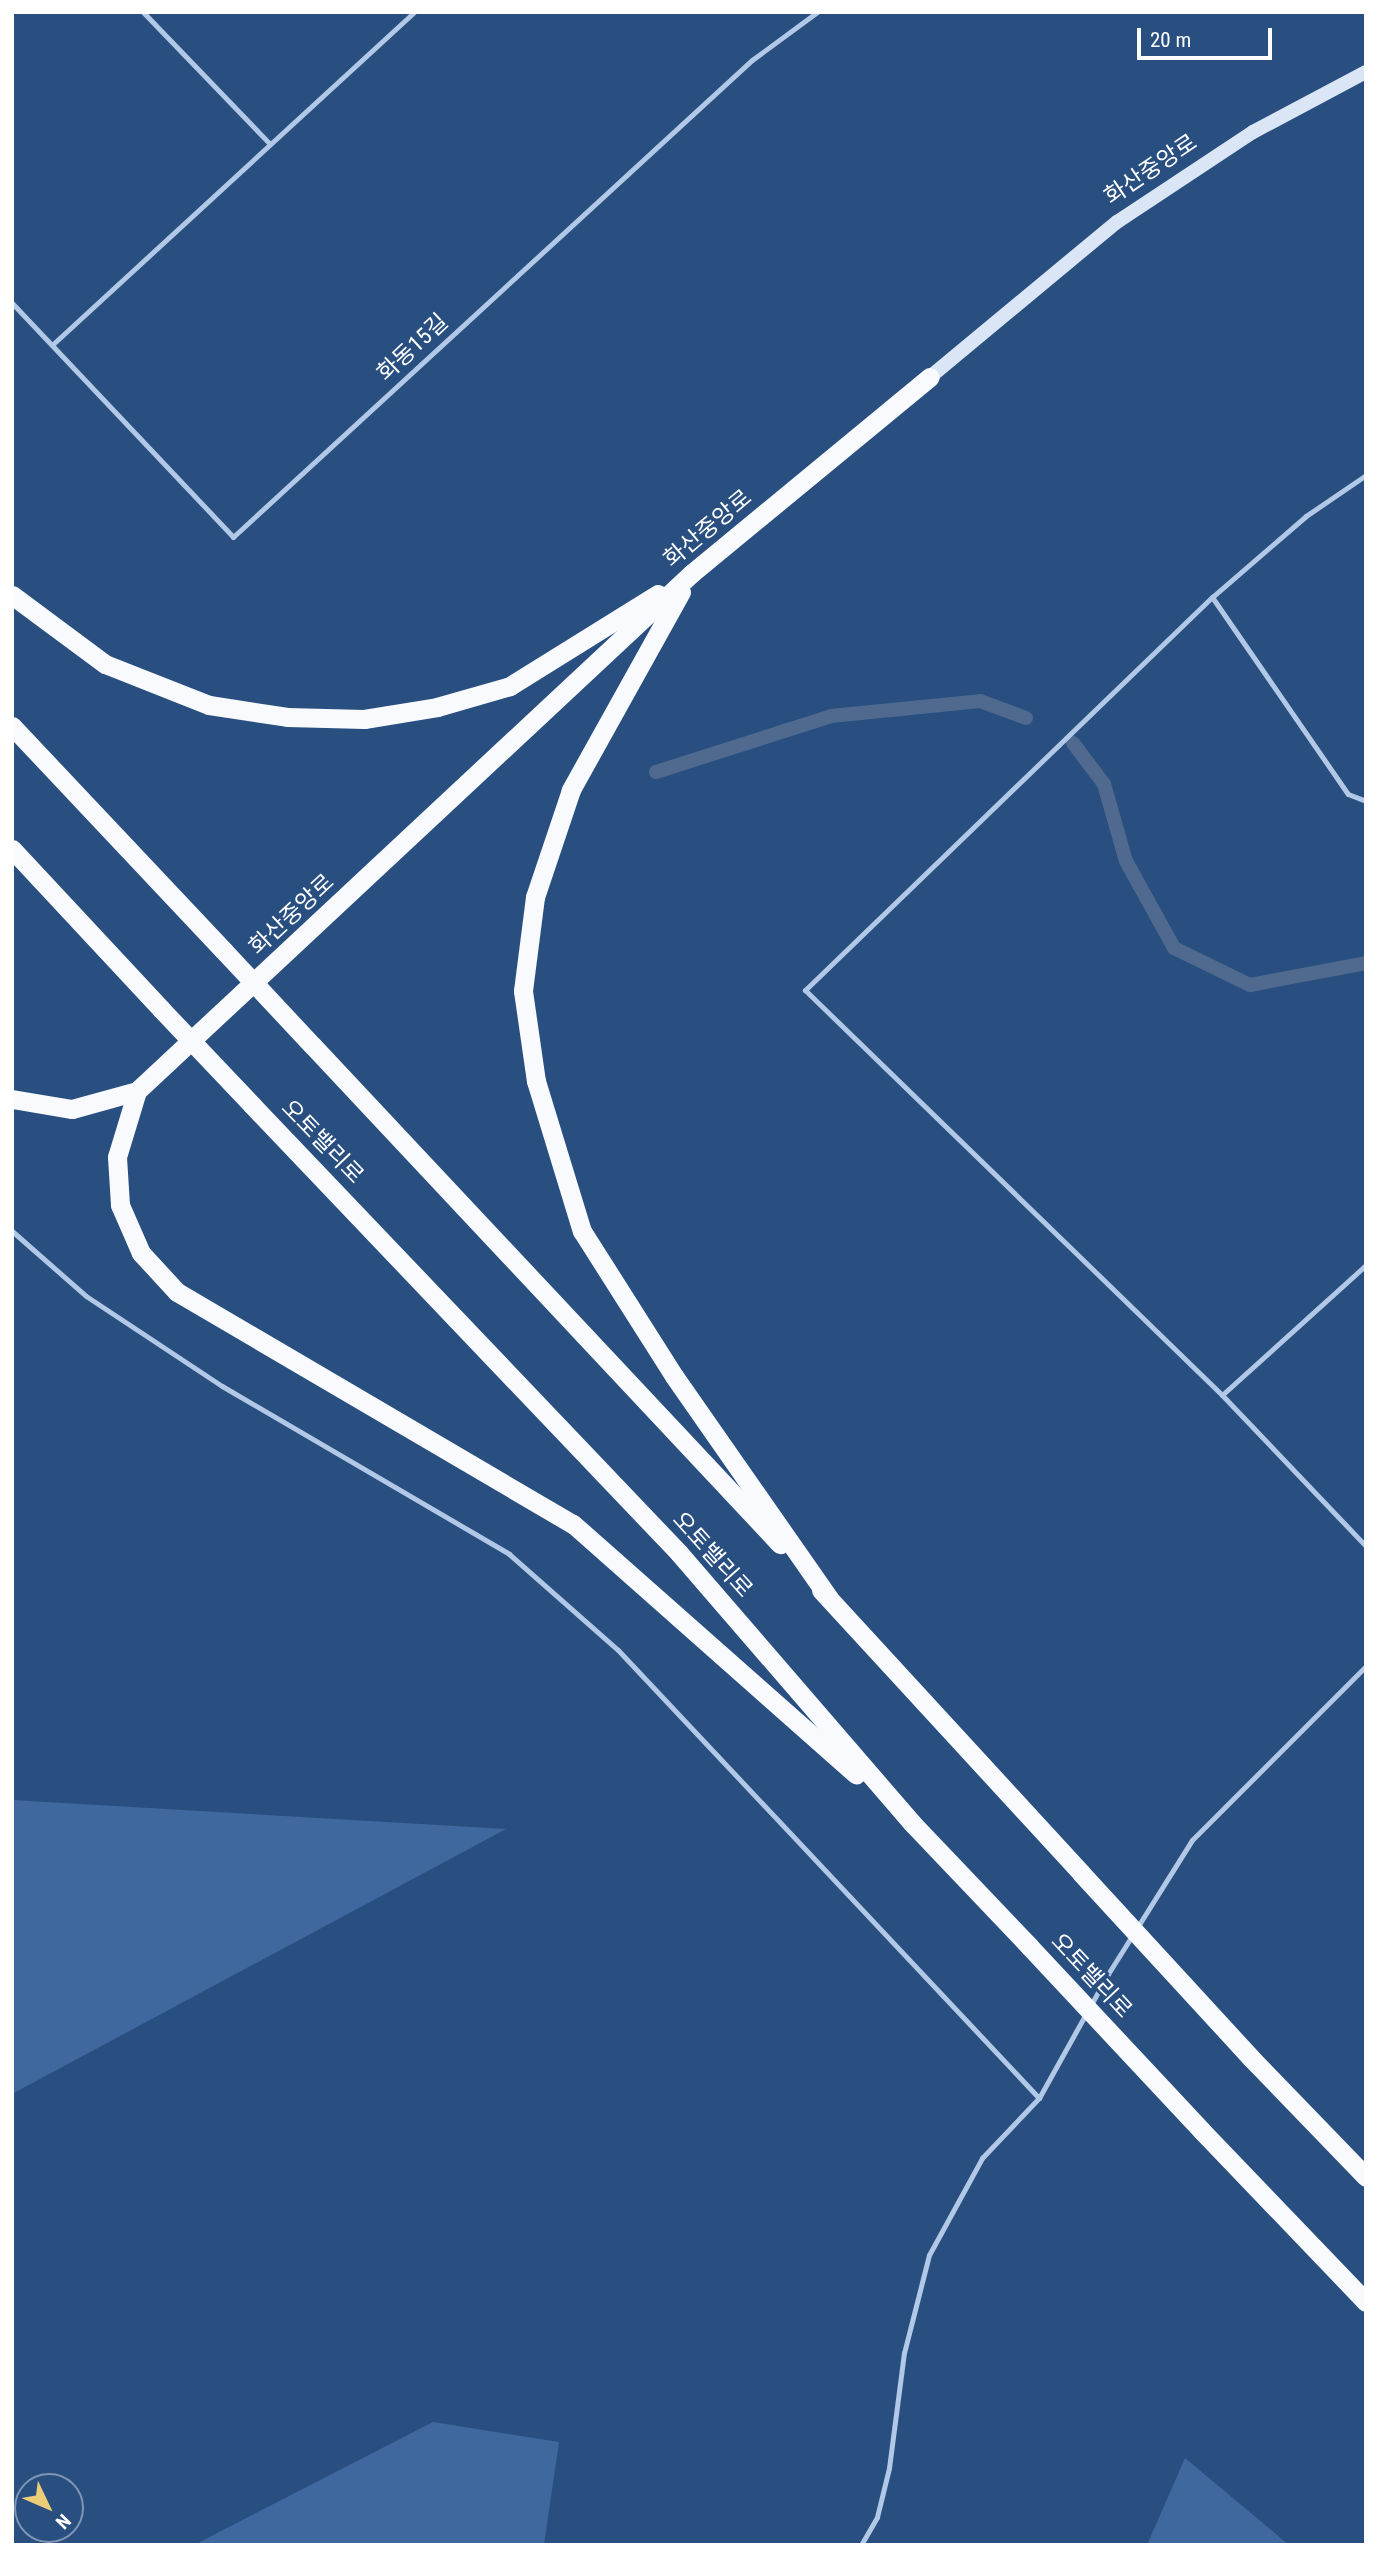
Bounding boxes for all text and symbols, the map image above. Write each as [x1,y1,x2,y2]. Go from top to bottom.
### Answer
scale bar [1140,14,1275,58]
text: 20 m [1150,28,1191,52]
street label: 화산중앙로 [1099,129,1203,211]
street label: 화동15길 [372,309,454,387]
street label: 화산중앙로 [659,484,757,574]
street label: 화산중앙로 [244,869,340,961]
street label: 오토밸리로 [275,1094,369,1190]
street label: 오토밸리로 [666,1506,758,1604]
street label: 오토밸리로 [1045,1928,1137,2024]
north arrow [14,2473,84,2543]
text: N [51,2509,75,2534]

